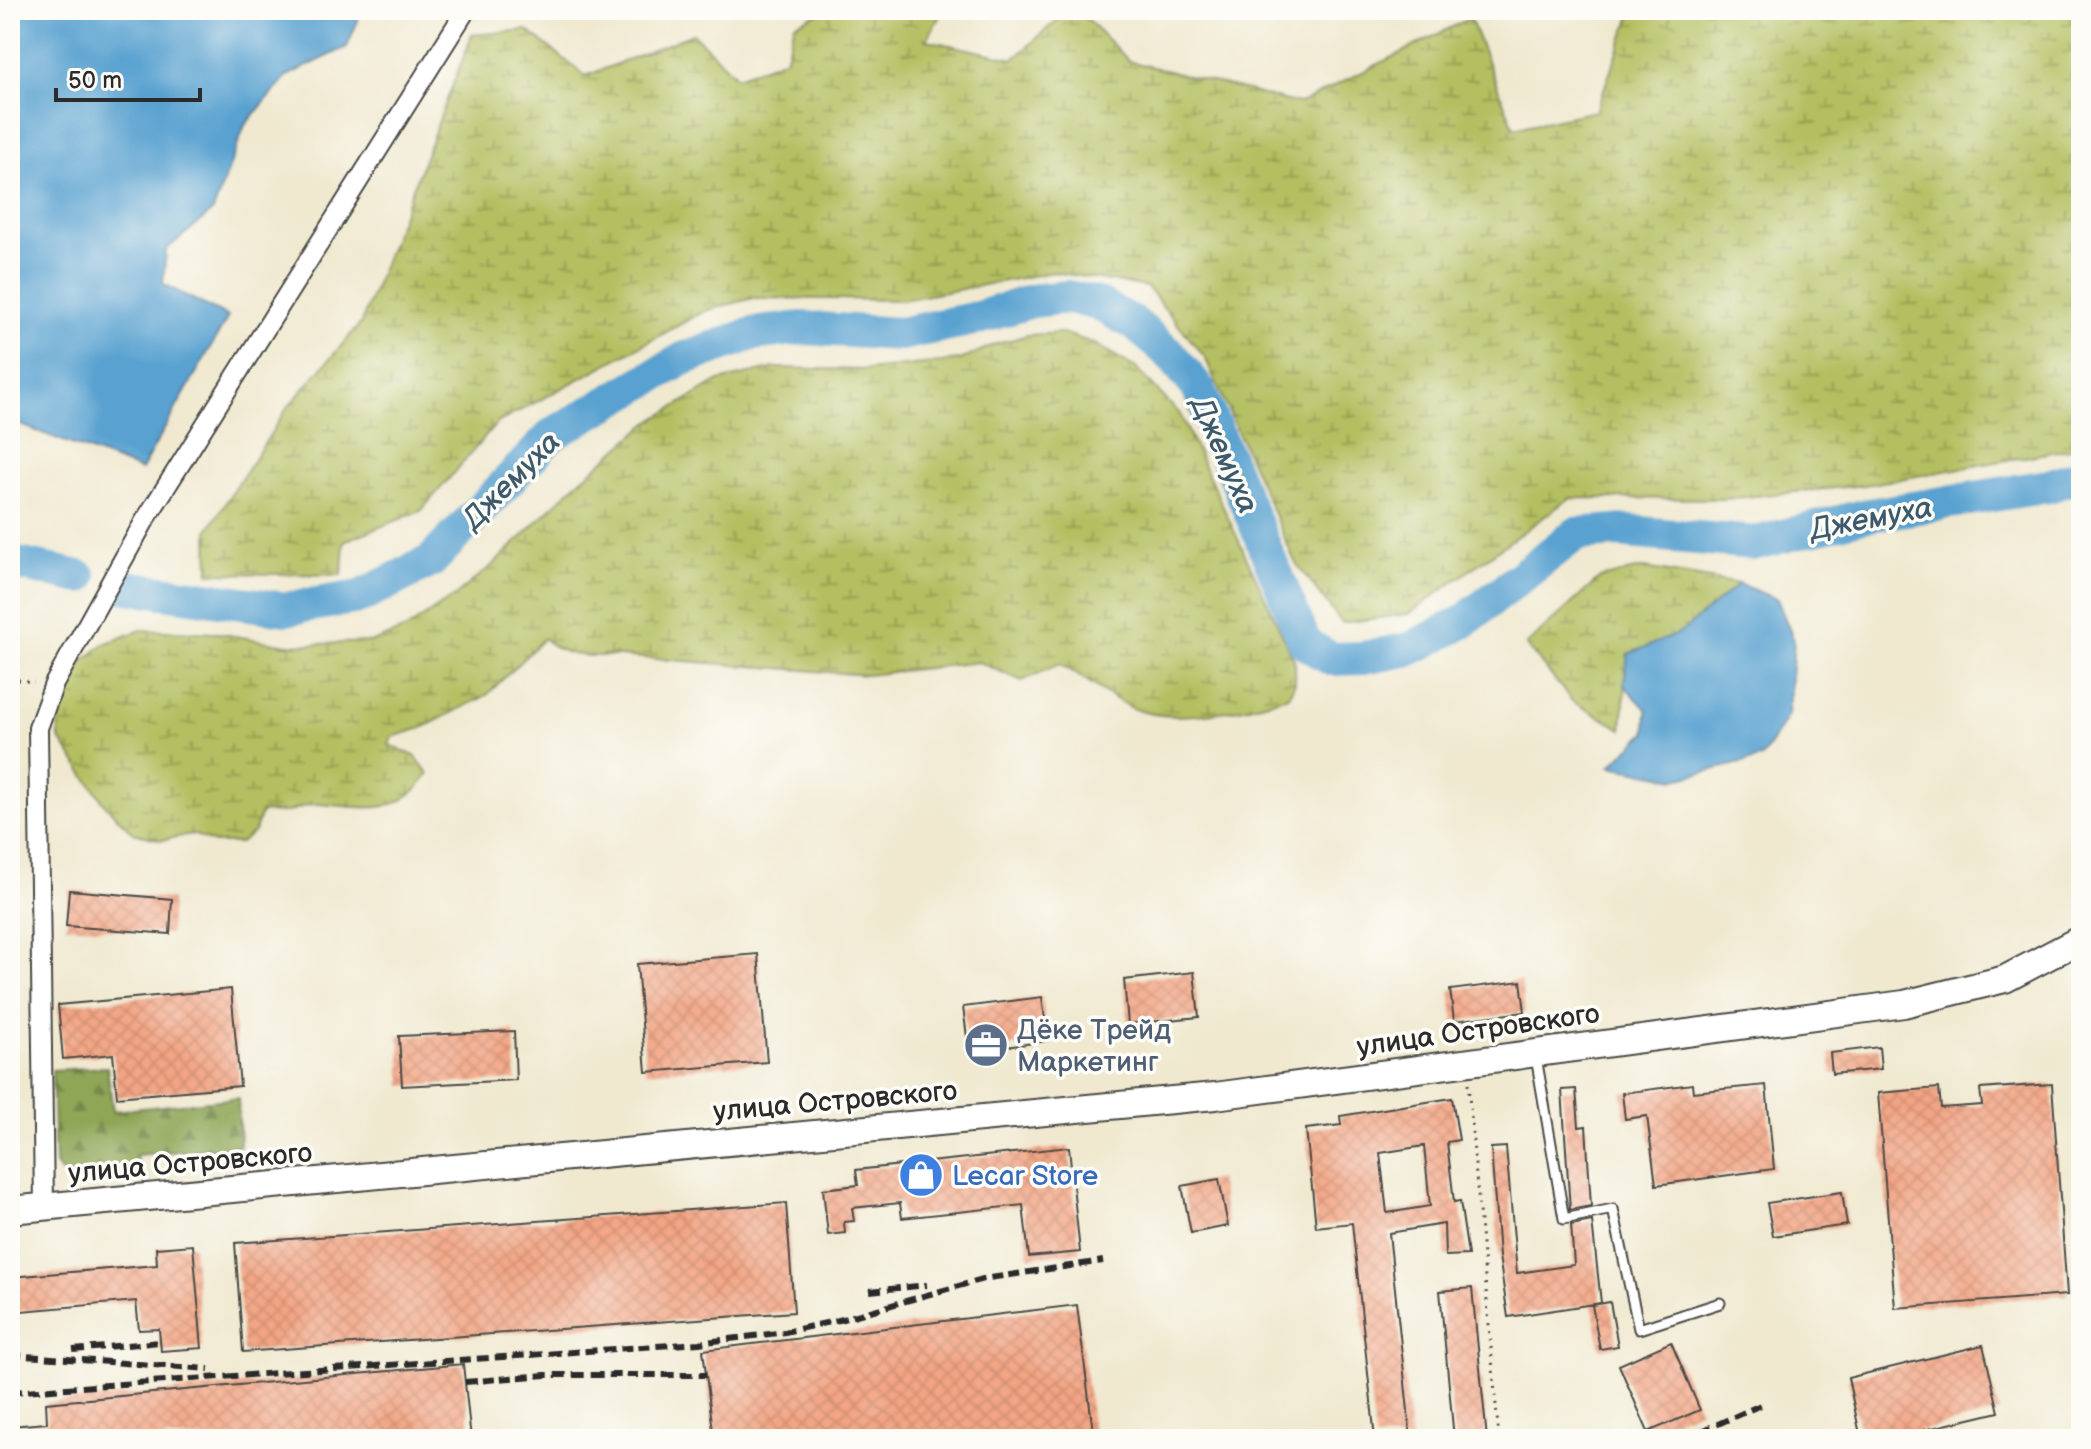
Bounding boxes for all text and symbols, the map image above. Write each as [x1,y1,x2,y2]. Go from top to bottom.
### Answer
scale bar [56,52,200,102]
text: 50 m [68,66,122,95]
water label: Джемуха [1182,390,1266,519]
water label: Джемуха [454,424,568,539]
water label: Джемуха [1805,490,1935,549]
street label: улица Островского [1355,997,1602,1064]
place label: Дёке Трейд Маркетинг [1017,1014,1171,1079]
office icon: Дёке Трейд Маркетинг [962,1021,1010,1069]
street label: улица Островского [712,1074,958,1129]
street label: улица Островского [67,1136,313,1191]
shop icon: Lecar Store [897,1151,945,1199]
place label: Lecar Store [952,1160,1098,1193]

